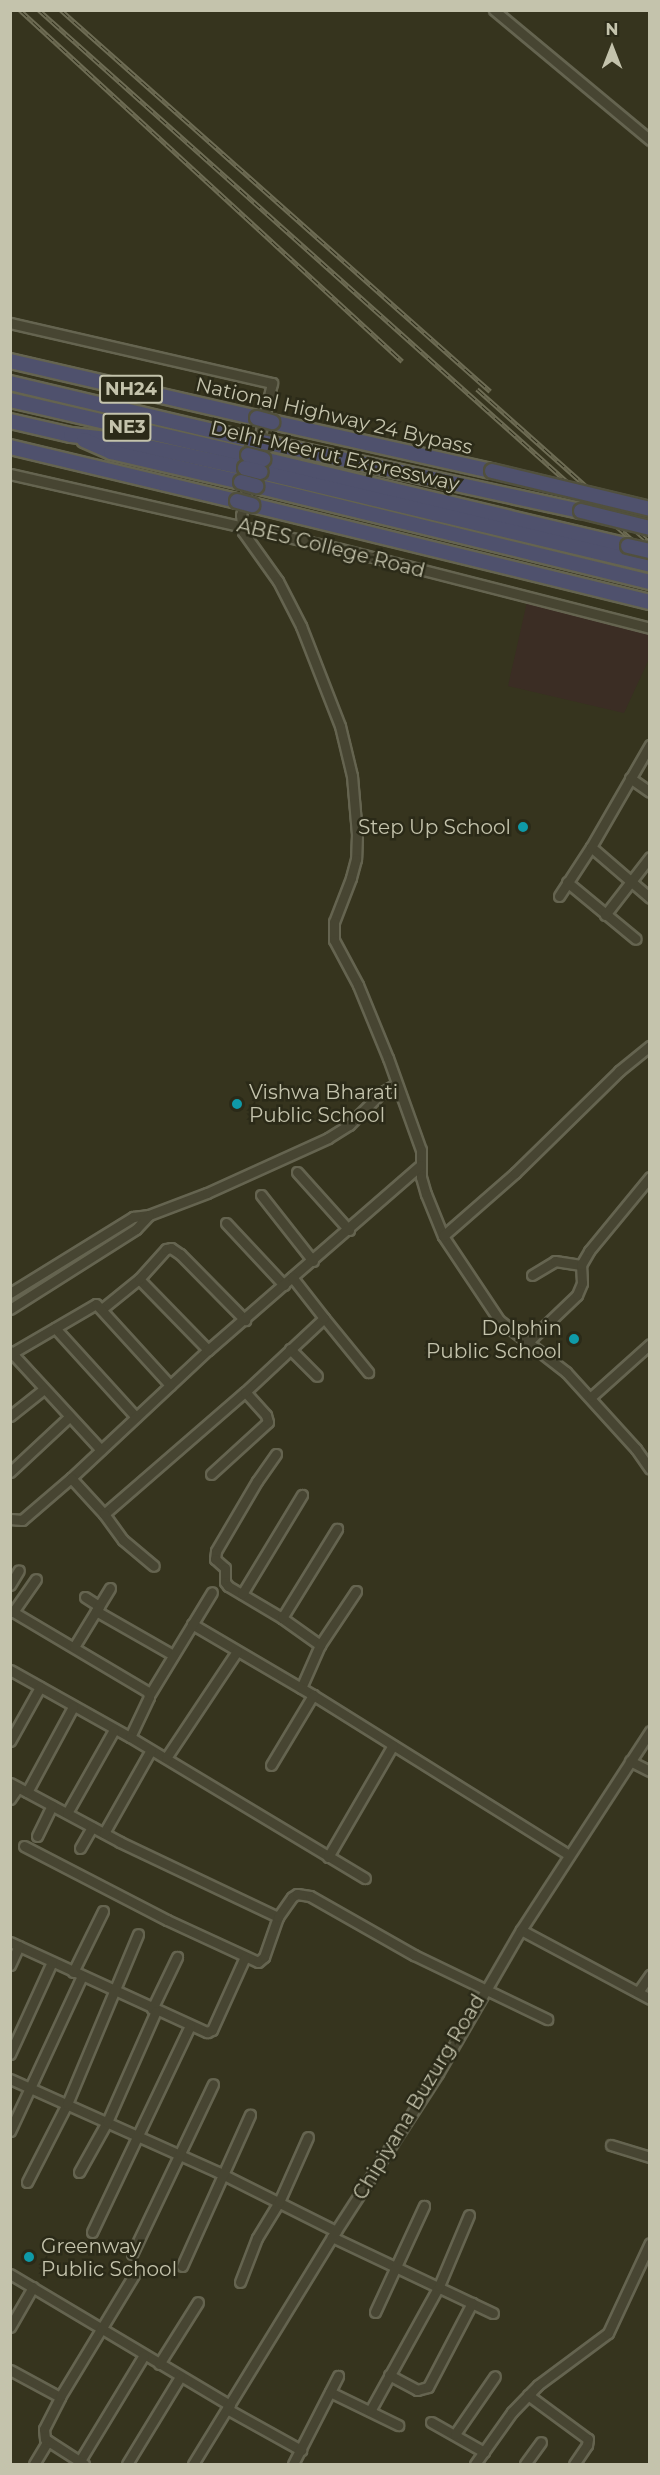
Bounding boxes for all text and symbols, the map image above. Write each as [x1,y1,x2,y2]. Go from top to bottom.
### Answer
north arrow [582,18,642,78]
text: N [606,20,618,39]
street label: National Highway 24 Bypass [193,372,475,460]
road number: NH24 [98,374,164,404]
road number: NE3 [102,412,152,442]
street label: Delhi-Meerut Expressway [208,416,462,496]
street label: ABES College Road [235,513,427,583]
place label: Step Up School [358,815,511,839]
marker: Step Up School [516,820,530,834]
place label: Vishwa Bharati Public School [249,1080,398,1127]
marker: Vishwa Bharati Public School [230,1097,244,1111]
place label: Dolphin Public School [426,1316,562,1363]
marker: Dolphin Public School [567,1332,581,1346]
street label: Chipiyana Buzurg Road [348,1990,490,2204]
place label: Greenway Public School [41,2234,177,2281]
marker: Greenway Public School [22,2250,36,2264]

